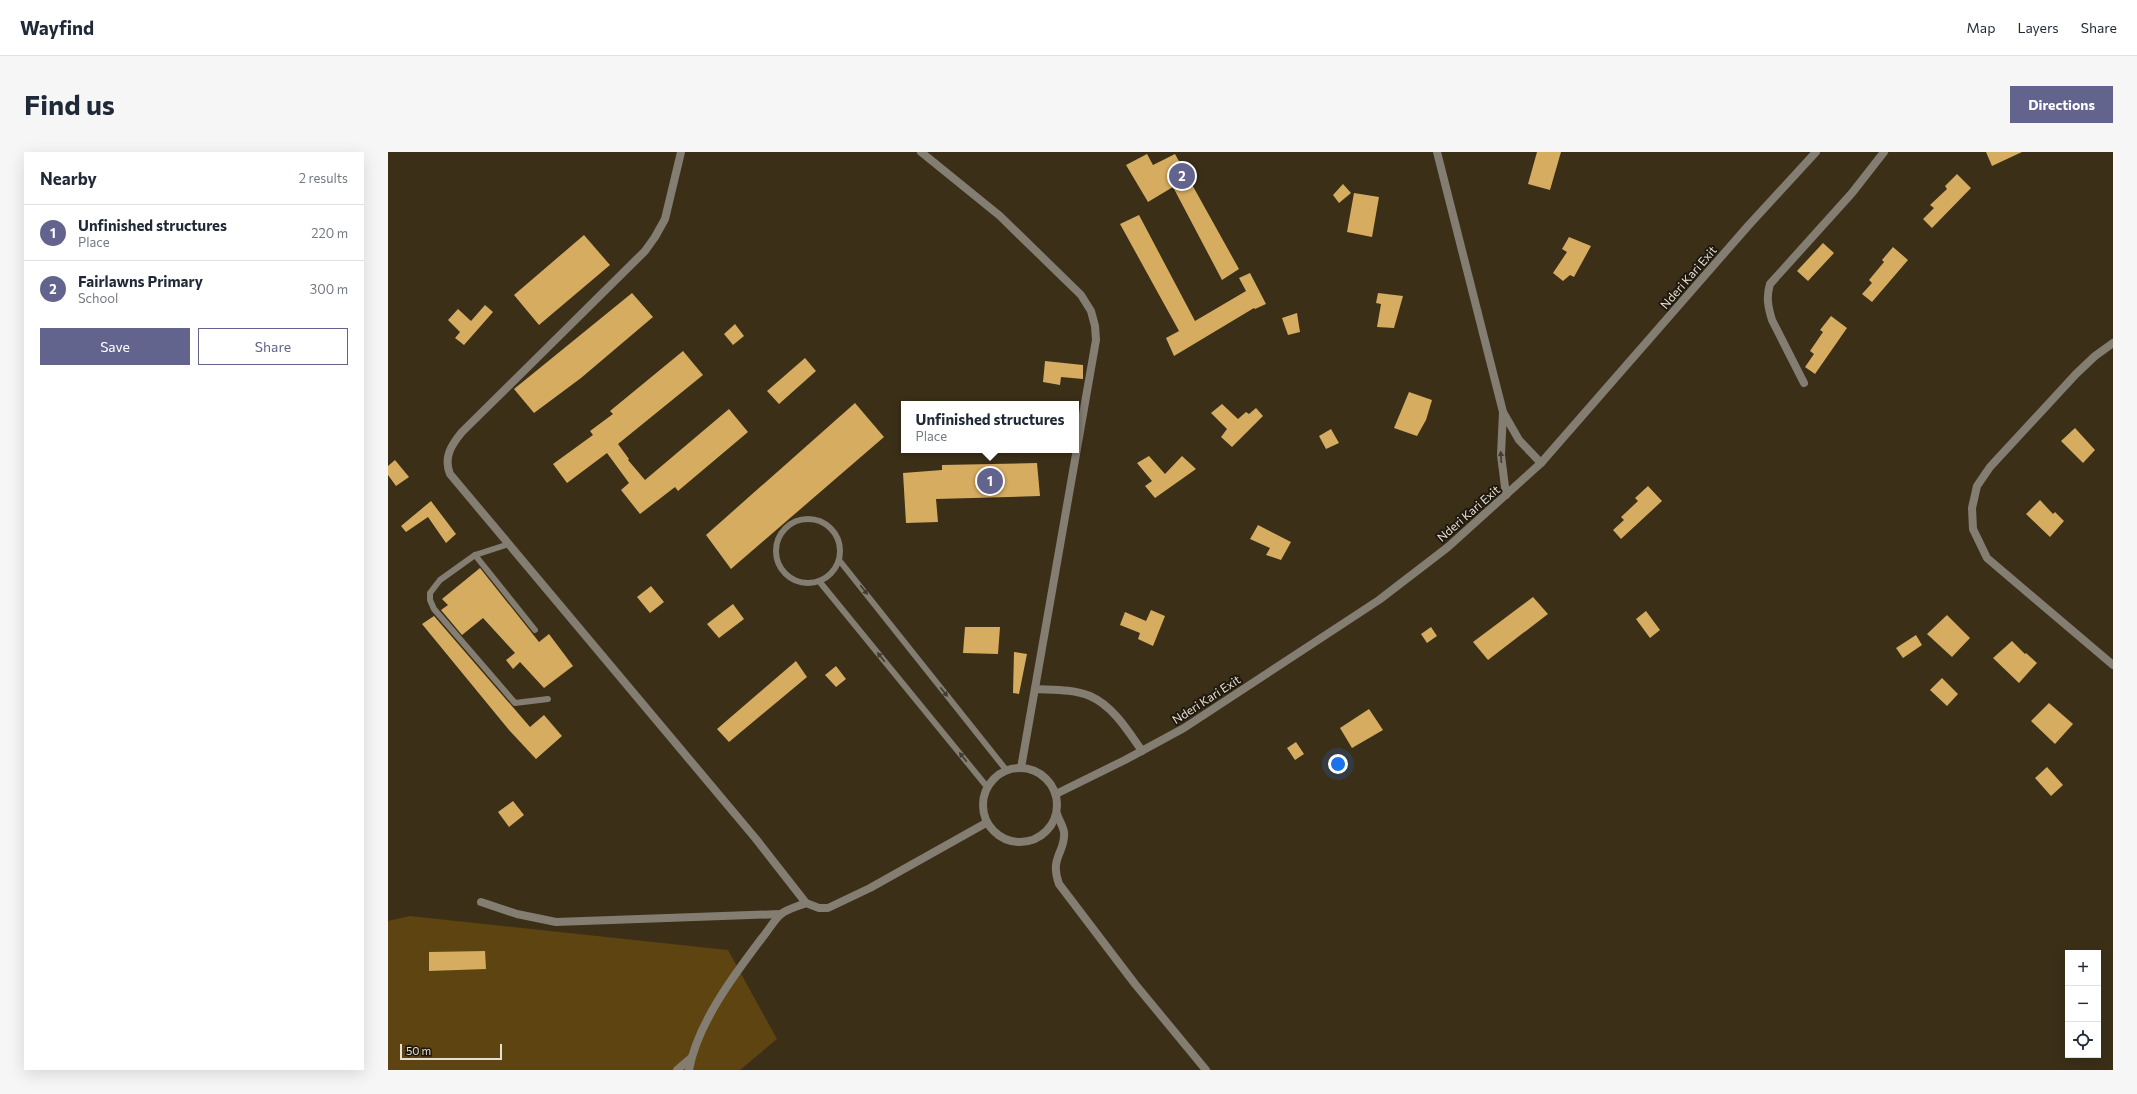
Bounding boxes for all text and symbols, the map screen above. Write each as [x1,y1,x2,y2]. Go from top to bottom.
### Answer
text: Wayfind [20,16,94,39]
text: Map [1967,19,1995,36]
text: Layers [2017,19,2059,36]
text: Share [2081,19,2117,36]
button: Directions [2010,86,2113,123]
text: Find us [24,87,115,121]
pin: 2 [1169,161,1195,191]
text: Nearby [40,168,97,189]
text: 2 results [299,170,348,186]
text: Unfinished structures [78,216,227,234]
text: 1 [50,225,56,241]
text: 220 m [311,225,348,241]
text: Place [78,234,110,250]
street label: Nderi Kari Exit [1657,243,1719,311]
text: Fairlawns Primary [78,272,203,290]
text: 2 [49,281,57,297]
text: 300 m [310,281,348,297]
text: School [78,290,118,306]
button: Save [40,328,190,365]
button: Share [198,328,348,365]
popup [901,401,1079,453]
text: Unfinished structures [916,410,1065,428]
text: Place [916,428,947,444]
one-way arrow [1498,451,1505,463]
pin: 1 [977,466,1003,496]
street label: Nderi Kari Exit [1434,482,1502,544]
one-way arrow [859,585,868,596]
one-way arrow [876,652,885,662]
street label: Nderi Kari Exit [1169,672,1243,726]
one-way arrow [940,687,949,698]
one-way arrow [959,752,968,763]
your location [1328,754,1348,774]
map controls [2065,950,2101,1058]
button: + [2065,950,2101,986]
button: − [2065,986,2101,1022]
button: locate [2065,1022,2101,1058]
scale bar [400,1042,502,1061]
text: 50 m [406,1044,431,1057]

